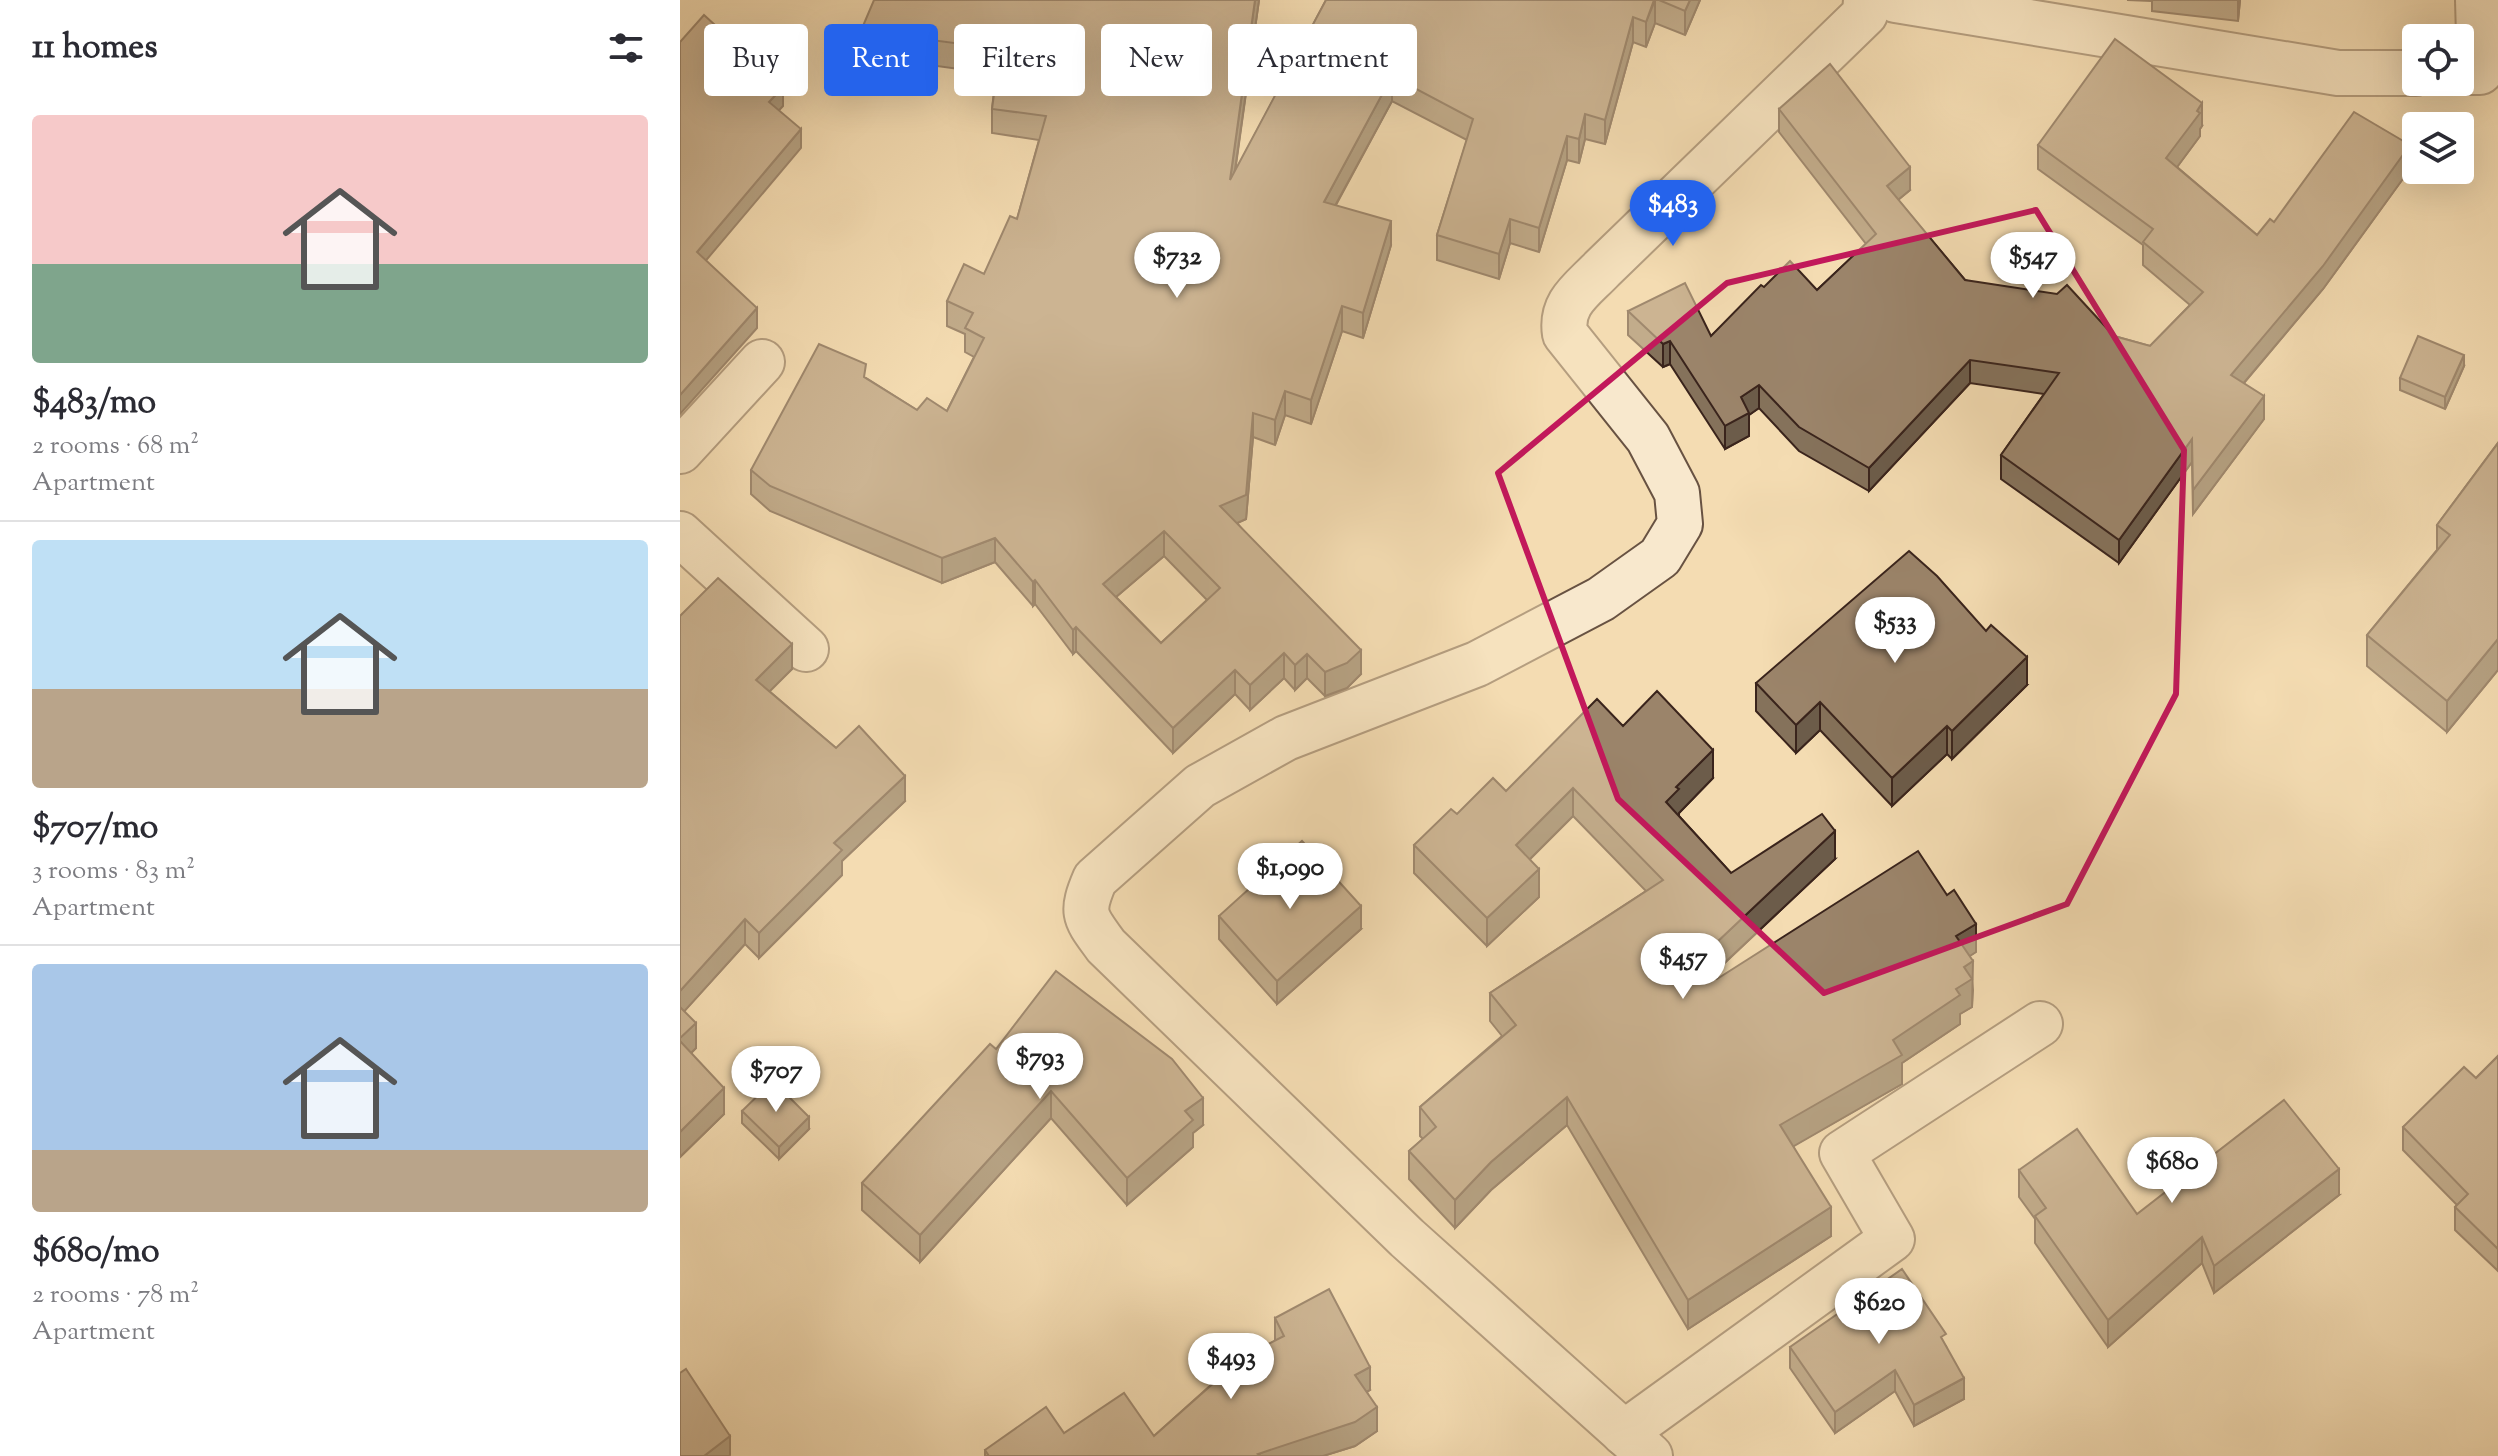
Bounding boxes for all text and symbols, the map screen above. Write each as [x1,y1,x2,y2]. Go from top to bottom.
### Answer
text: 11 homes [32,24,158,73]
chip: Buy [704,24,808,96]
chip: Rent [824,24,938,96]
chip: Filters [954,24,1085,96]
chip: New [1101,24,1212,96]
chip: Apartment [1228,24,1417,96]
map controls [2402,24,2474,184]
button: locate [2402,24,2474,96]
icon: filters [604,26,648,70]
button: layers [2402,112,2474,184]
icon: home [268,167,412,311]
pin: $483 [1626,180,1720,248]
text: $483 [1648,187,1698,224]
pin: $732 [1130,232,1224,300]
pin: $547 [1986,232,2080,300]
text: $732 [1152,239,1202,276]
text: $547 [2009,239,2057,276]
text: $483/mo [32,379,156,428]
text: 2 rooms · 68 m² [32,428,199,465]
text: Apartment [32,465,155,502]
icon: home [268,592,412,736]
pin: $533 [1848,597,1942,665]
text: $533 [1873,604,1917,641]
text: $707/mo [32,804,158,853]
pin: $1,090 [1225,843,1355,911]
text: $1,090 [1256,850,1324,887]
text: 3 rooms · 83 m² [32,853,195,890]
text: Apartment [32,890,155,927]
pin: $457 [1636,933,1730,1001]
text: $457 [1659,940,1707,977]
icon: home [268,1016,412,1160]
pin: $793 [993,1033,1087,1101]
text: $793 [1015,1040,1065,1077]
pin: $707 [729,1046,823,1114]
text: $707 [749,1053,803,1090]
pin: $680 [2125,1137,2219,1205]
text: $680 [2145,1144,2199,1181]
text: $680/mo [32,1228,160,1277]
text: 2 rooms · 78 m² [32,1277,199,1314]
pin: $620 [1832,1278,1926,1346]
text: $620 [1853,1285,1905,1322]
text: Apartment [32,1314,155,1351]
pin: $493 [1184,1333,1278,1401]
text: $493 [1206,1340,1256,1377]

